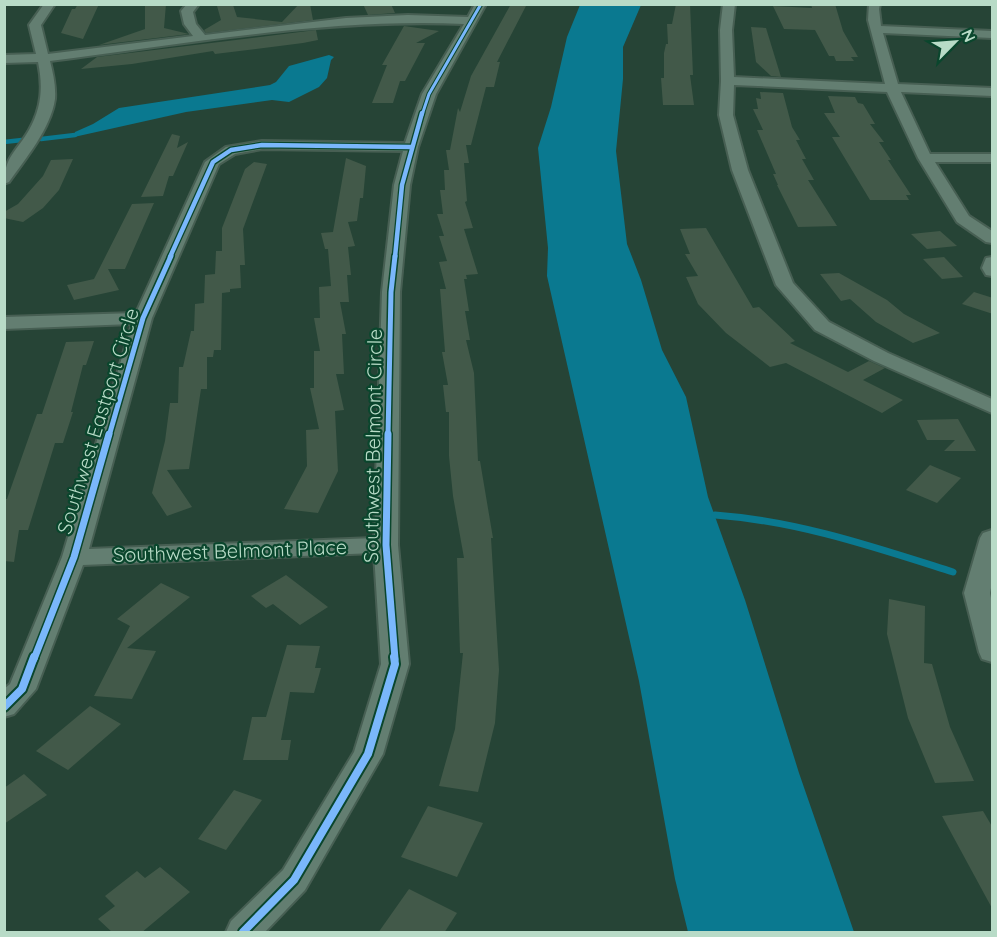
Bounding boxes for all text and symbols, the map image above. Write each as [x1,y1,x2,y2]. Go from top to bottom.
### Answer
north arrow [925,12,985,72]
text: N [957,26,980,45]
street label: Southwest Eastport Circle [51,305,144,537]
street label: Southwest Belmont Circle [358,329,387,563]
street label: Southwest Belmont Place [113,534,347,567]

